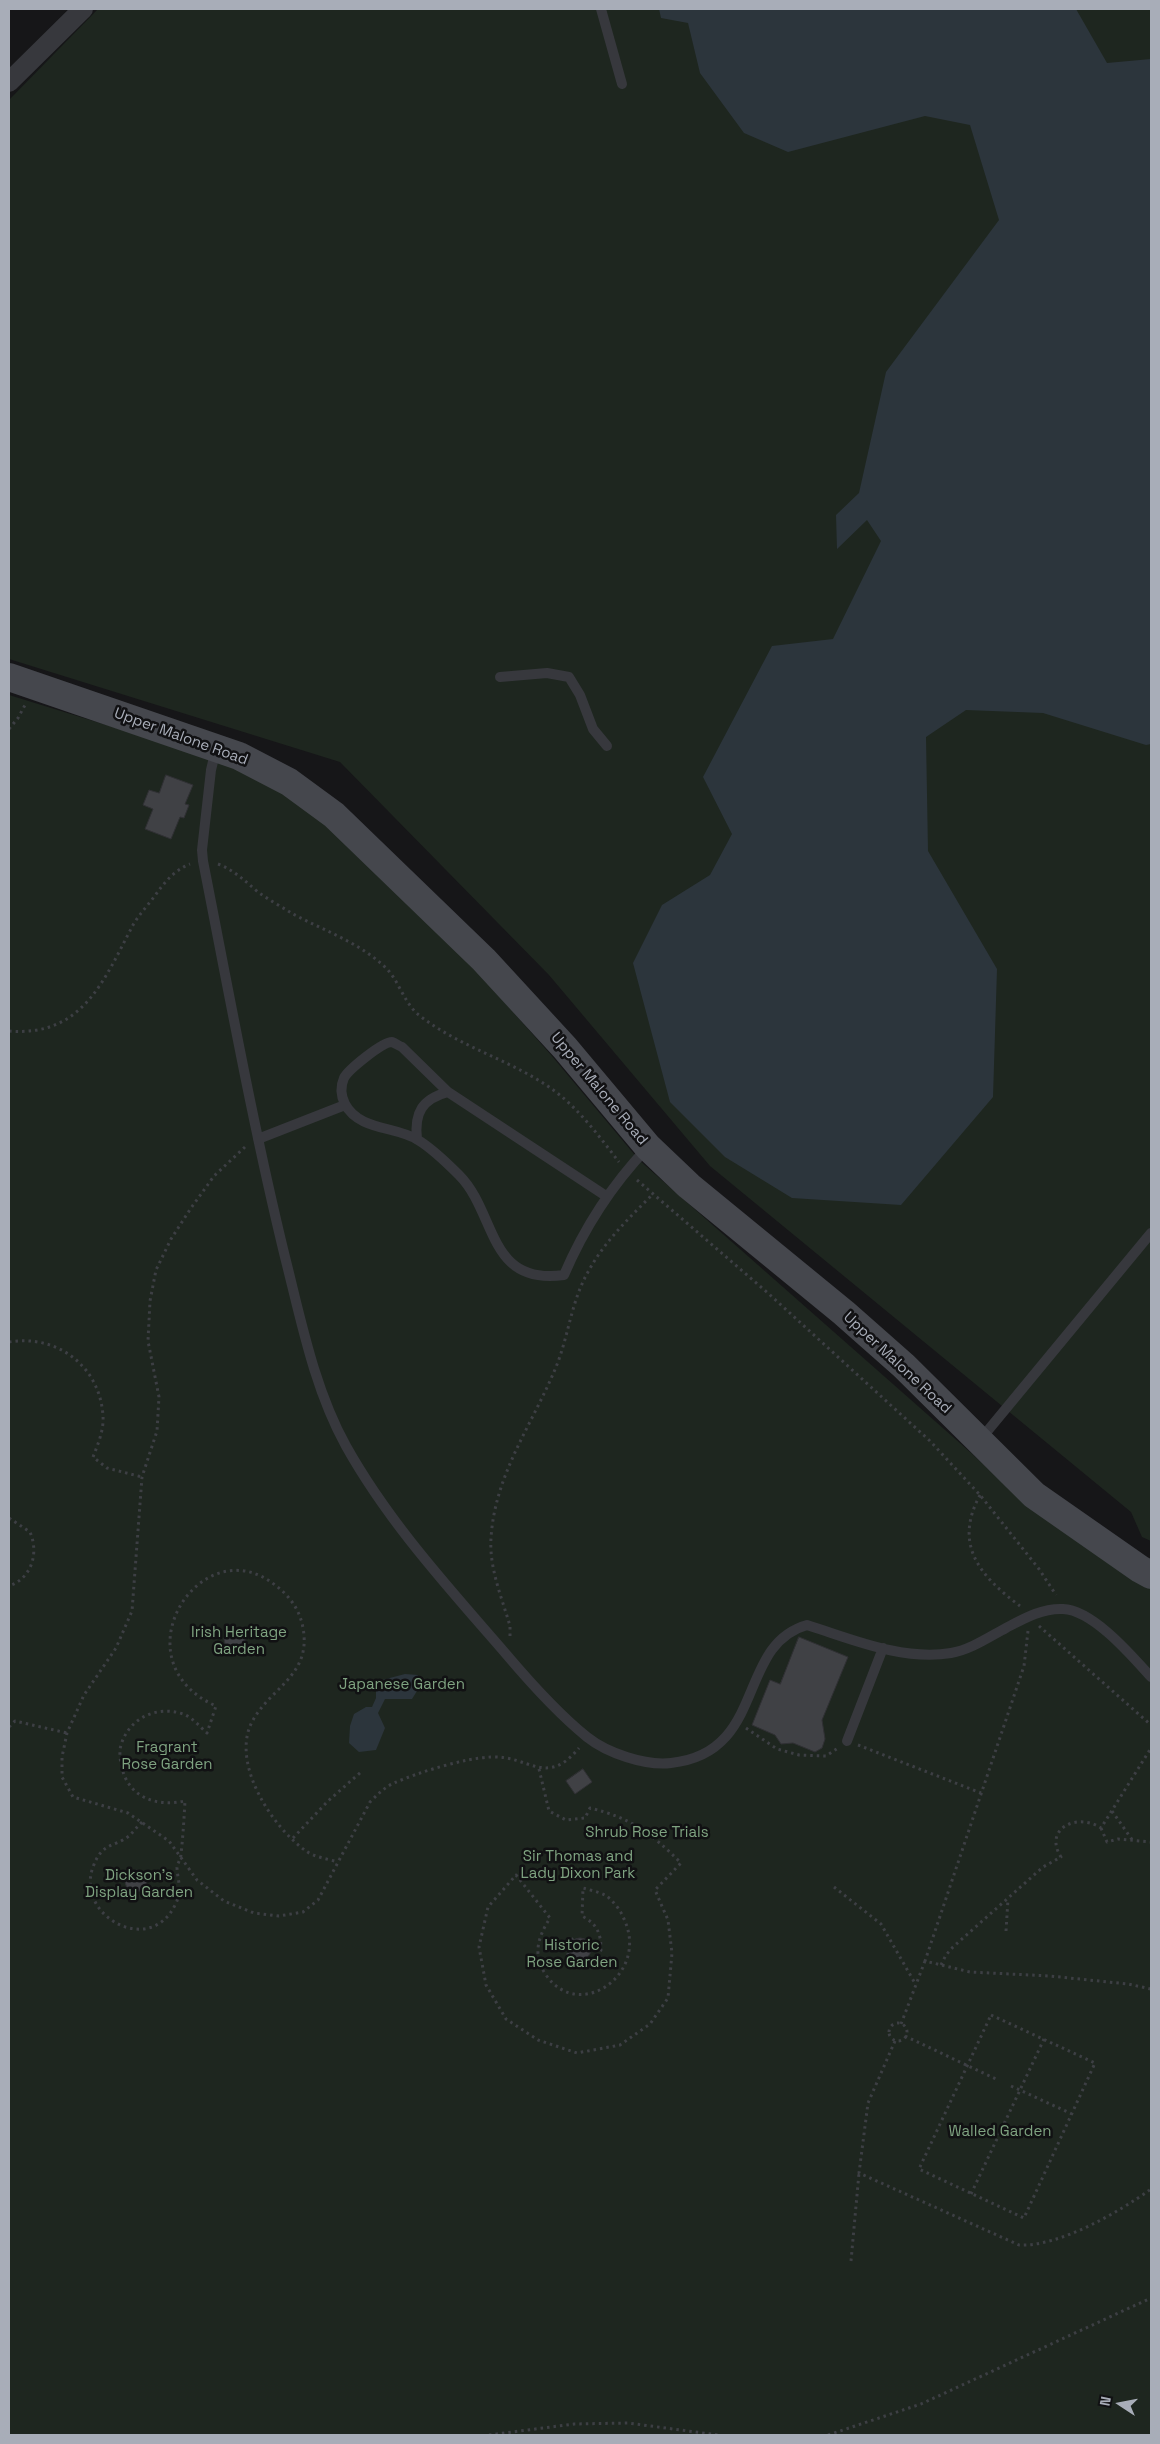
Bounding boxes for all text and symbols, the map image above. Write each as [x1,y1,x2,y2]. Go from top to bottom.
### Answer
street label: Upper Malone Road [112,704,250,770]
street label: Upper Malone Road [547,1029,651,1149]
street label: Upper Malone Road [839,1308,955,1418]
park label: Irish Heritage Garden [191,1624,287,1659]
park label: Japanese Garden [339,1676,465,1694]
park label: Fragrant Rose Garden [121,1739,213,1774]
park label: Shrub Rose Trials [585,1824,709,1842]
park label: Sir Thomas and Lady Dixon Park [521,1848,635,1883]
park label: Dickson's Display Garden [85,1867,193,1902]
park label: Historic Rose Garden [526,1937,618,1972]
park label: Walled Garden [949,2123,1051,2141]
north arrow [1095,2379,1145,2429]
text: N [1096,2395,1115,2407]

